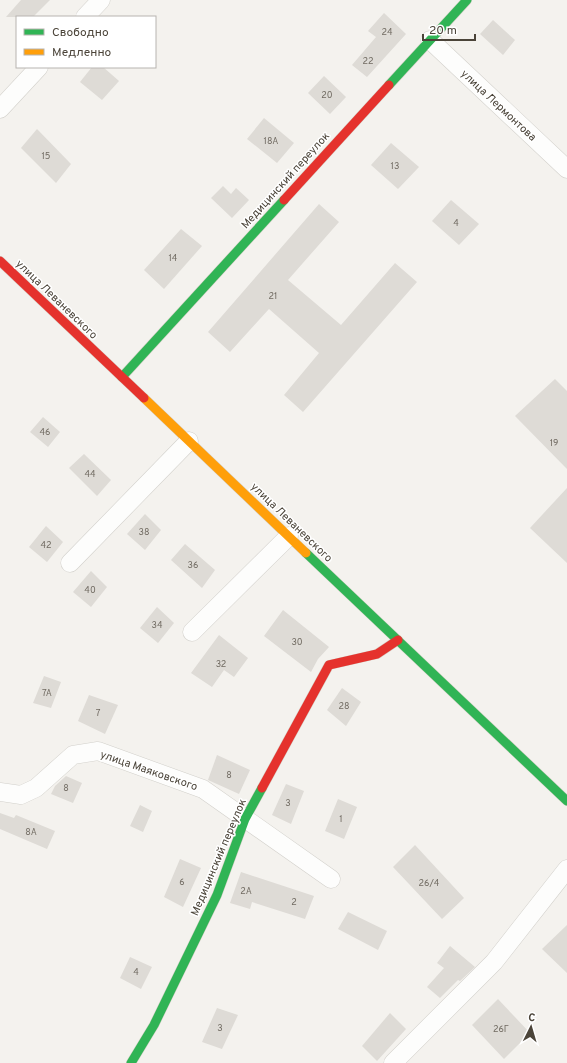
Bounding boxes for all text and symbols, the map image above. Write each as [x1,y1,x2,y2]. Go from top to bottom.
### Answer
legend [16,16,156,68]
scale bar [423,16,475,42]
text: 20 m [429,23,457,39]
text: Свободно [52,25,109,41]
house number: 24 [381,27,393,38]
text: Медленно [52,45,112,61]
house number: 22 [362,56,374,67]
street label: улица Лермонтова [458,67,539,145]
house number: 20 [321,90,333,101]
street label: Медицинский переулок [239,129,333,232]
house number: 18А [264,136,278,147]
house number: 15 [42,151,50,162]
house number: 13 [391,161,399,172]
house number: 4 [453,218,459,229]
house number: 14 [169,253,178,264]
street label: улица Леваневского [12,257,100,342]
house number: 21 [269,291,277,302]
house number: 46 [40,427,50,438]
house number: 19 [550,438,558,449]
house number: 44 [84,469,96,480]
street label: улица Леваневского [247,480,335,565]
house number: 38 [139,527,149,538]
house number: 42 [40,540,52,551]
house number: 36 [188,560,198,571]
house number: 40 [84,585,96,596]
house number: 34 [151,620,163,631]
house number: 30 [291,637,303,648]
house number: 32 [216,659,226,670]
house number: 7А [42,688,52,699]
house number: 28 [338,701,350,712]
house number: 7 [96,708,101,719]
street label: улица Маяковского [98,748,199,794]
house number: 8 [226,770,232,781]
house number: 8 [63,783,69,794]
street label: Медицинский переулок [188,797,250,918]
house number: 3 [285,798,291,809]
house number: 1 [339,814,343,825]
house number: 8А [25,827,37,838]
house number: 6 [179,877,185,888]
house number: 26/4 [419,878,440,889]
house number: 2А [240,886,252,897]
house number: 2 [291,897,297,908]
house number: 4 [133,967,139,978]
north arrow [511,1007,551,1047]
text: С [528,1011,536,1025]
house number: 3 [217,1023,223,1034]
house number: 26Г [493,1024,509,1035]

